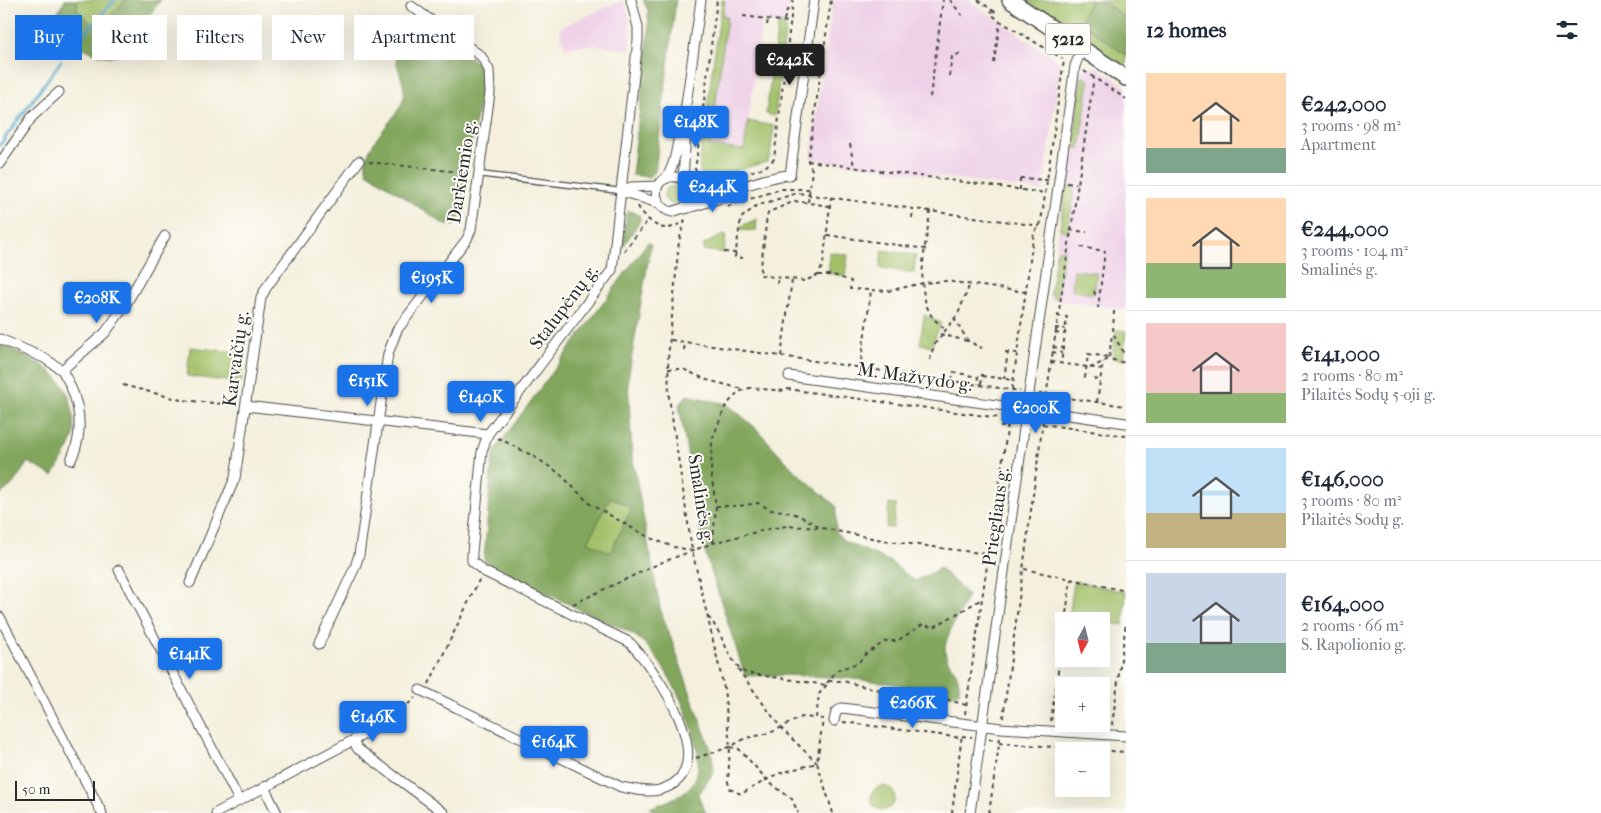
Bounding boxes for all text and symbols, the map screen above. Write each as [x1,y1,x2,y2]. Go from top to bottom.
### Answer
chip: Buy [15,15,82,60]
chip: Rent [92,15,167,60]
chip: Filters [177,15,262,60]
chip: New [272,15,344,60]
chip: Apartment [354,15,474,60]
icon: filters [1553,16,1581,44]
text: 12 homes [1146,18,1227,42]
road number: 5212 [1046,23,1090,54]
pin: €242K [755,44,825,86]
text: €242K [766,50,814,69]
text: €242,000 [1301,92,1387,116]
icon: home [1186,93,1246,153]
pin: €148K [661,106,731,148]
text: €148K [674,112,718,131]
text: 3 rooms · 98 m² [1301,116,1401,135]
street label: Darkiemio g. [443,119,481,225]
text: Apartment [1301,135,1376,154]
pin: €244K [678,170,748,213]
text: €244K [689,177,737,196]
text: €244,000 [1301,217,1389,241]
icon: home [1186,218,1246,278]
text: 3 rooms · 104 m² [1301,241,1408,260]
street label: Stalupėnų g. [525,260,603,354]
text: Smalinės g. [1301,260,1377,279]
pin: €195K [397,262,467,304]
text: €195K [411,268,453,287]
pin: €208K [62,282,132,324]
text: €208K [74,288,120,307]
street label: Karvaičių g. [218,309,254,409]
text: €141,000 [1301,342,1380,366]
icon: home [1186,343,1246,403]
street label: M. Mažvydo g. [856,358,974,396]
pin: €151K [333,364,403,407]
text: 2 rooms · 80 m² [1301,366,1403,385]
text: €151K [348,371,388,390]
pin: €140K [446,380,516,423]
text: Pilaitės Sodų 5-oji g. [1301,385,1435,404]
text: €140K [458,387,504,406]
pin: €200K [1001,392,1071,434]
text: €200K [1012,398,1060,417]
street label: Smalinės g. [683,453,719,545]
street label: Priegliaus g. [978,466,1014,568]
text: €146,000 [1301,467,1384,491]
icon: home [1186,468,1246,528]
text: 3 rooms · 80 m² [1301,491,1401,510]
text: Pilaitės Sodų g. [1301,510,1404,529]
text: €164,000 [1301,592,1384,616]
icon: home [1186,593,1246,653]
north arrow [1055,612,1110,668]
map controls [1055,612,1110,797]
text: 2 rooms · 66 m² [1301,616,1403,635]
text: S. Rapolionio g. [1301,635,1406,654]
pin: €141K [155,638,225,680]
text: €141K [169,644,211,663]
button: + [1055,677,1110,732]
pin: €266K [878,686,948,729]
text: €266K [890,693,936,712]
pin: €146K [338,700,408,743]
text: €146K [351,707,395,726]
pin: €164K [519,726,589,768]
text: €164K [532,732,576,751]
button: − [1055,742,1110,797]
scale bar [15,778,95,801]
text: 50 m [22,781,50,798]

